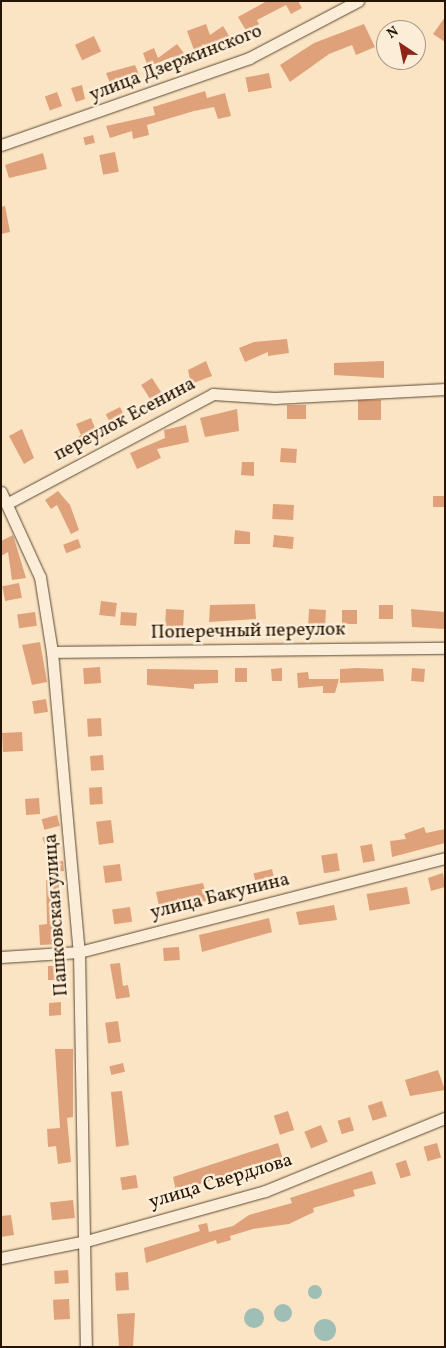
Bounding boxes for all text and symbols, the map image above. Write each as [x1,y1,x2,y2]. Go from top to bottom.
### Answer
north arrow [376,20,426,70]
street label: улица Дзержинского [86,21,266,107]
text: N [383,22,402,44]
street label: переулок Есенина [50,373,200,467]
street label: Поперечный переулок [150,619,346,645]
street label: Пашковская улица [40,833,74,997]
street label: улица Бакунина [148,869,292,925]
street label: улица Свердлова [146,1149,296,1215]

